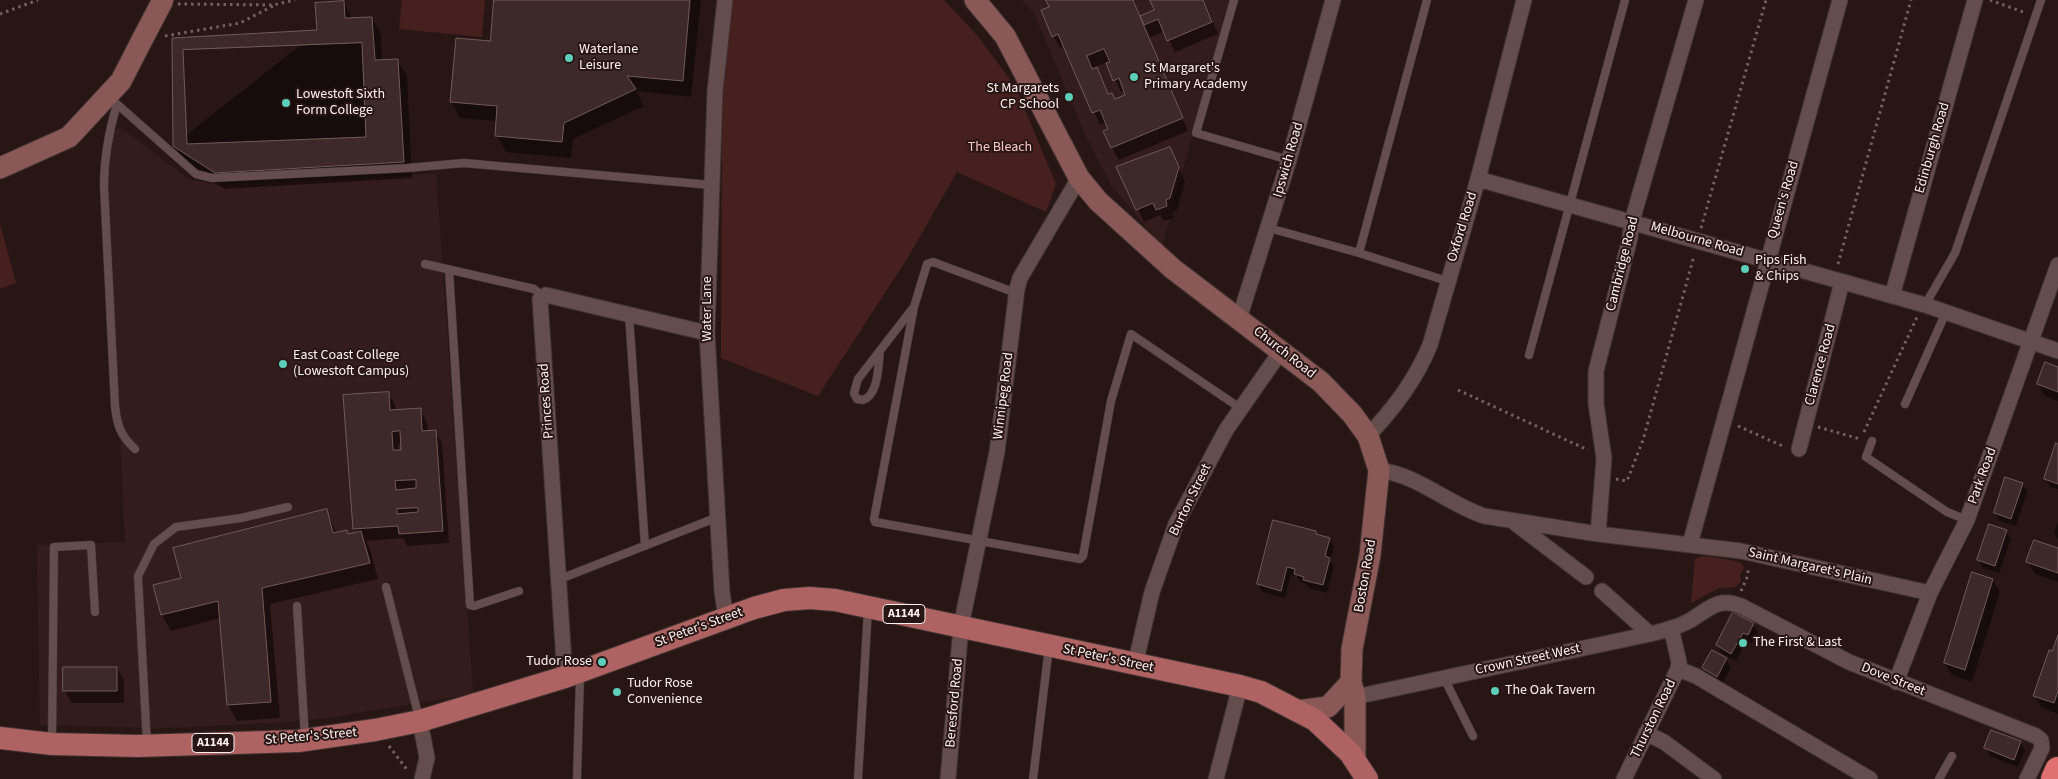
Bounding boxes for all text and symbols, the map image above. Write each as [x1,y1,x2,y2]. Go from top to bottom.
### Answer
place label: Waterlane Leisure [579,42,638,74]
marker: Waterlane Leisure [563,52,575,64]
place label: St Margaret's Primary Academy [1144,61,1247,94]
marker: St Margaret's Primary Academy [1128,71,1140,83]
place label: St Margarets CP School [987,81,1059,114]
place label: Lowestoft Sixth Form College [296,87,385,120]
marker: St Margarets CP School [1063,91,1075,103]
marker: Lowestoft Sixth Form College [280,97,292,109]
street label: Edinburgh Road [1912,101,1954,195]
street label: Ipswich Road [1270,120,1308,200]
park label: The Bleach [968,140,1032,156]
street label: Queen's Road [1765,159,1803,241]
street label: Oxford Road [1444,190,1482,264]
street label: Cambridge Road [1603,215,1643,313]
street label: Melbourne Road [1649,219,1745,261]
place label: Pips Fish & Chips [1755,253,1807,286]
marker: Pips Fish & Chips [1739,263,1751,275]
street label: Water Lane [700,276,716,342]
street label: Clarence Road [1802,322,1840,408]
street label: Church Road [1249,323,1319,383]
place label: East Coast College (Lowestoft Campus) [293,348,409,381]
street label: Winnipeg Road [990,351,1018,441]
marker: East Coast College (Lowestoft Campus) [277,358,289,370]
street label: Princes Road [536,363,558,439]
street label: Park Road [1965,445,2001,507]
street label: Burton Street [1166,461,1216,539]
street label: Boston Road [1351,538,1381,614]
street label: Saint Margaret's Plain [1746,545,1874,589]
street label: St Peter's Street [653,604,745,652]
road number: A1144 [883,604,925,624]
place label: The First & Last [1753,635,1842,651]
marker: The First & Last [1737,637,1749,649]
street label: St Peter's Street [1061,641,1155,677]
street label: Crown Street West [1474,641,1582,679]
place label: Tudor Rose [526,654,592,670]
marker: Tudor Rose [596,656,608,668]
street label: Beresford Road [943,658,967,748]
street label: Dove Street [1859,660,1927,700]
place label: Tudor Rose Convenience [627,676,702,709]
street label: Thurston Road [1628,677,1680,761]
place label: The Oak Tavern [1505,683,1595,699]
marker: The Oak Tavern [1489,685,1501,697]
marker: Tudor Rose Convenience [611,686,623,698]
street label: St Peter's Street [264,725,358,749]
road number: A1144 [192,734,234,752]

